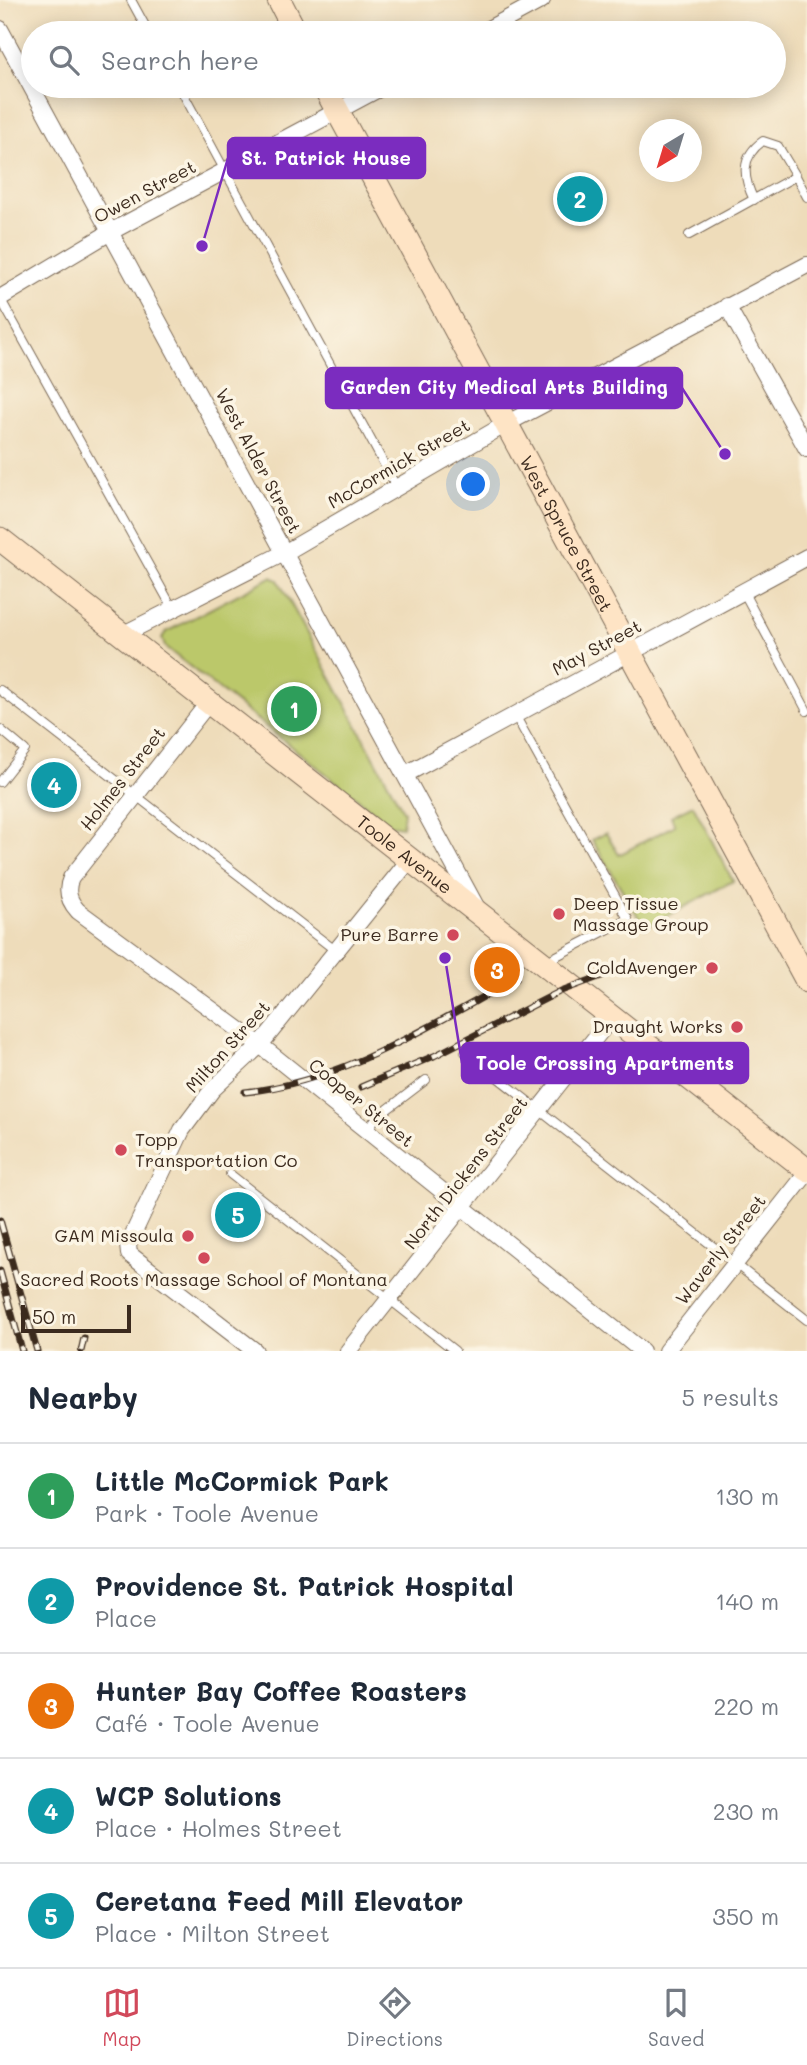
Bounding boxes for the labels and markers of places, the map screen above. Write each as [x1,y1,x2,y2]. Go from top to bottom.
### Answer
callout: St. Patrick House [228,138,425,178]
pin: 2 [557,173,603,225]
callout: Garden City Medical Arts Building [326,368,682,408]
pin: 1 [271,683,317,735]
pin: 4 [31,759,77,811]
place label: Deep Tissue Massage Group [573,891,709,936]
marker: Deep Tissue Massage Group [551,906,567,922]
place label: Pure Barre [341,922,439,946]
marker: Pure Barre [445,927,461,943]
pin: 3 [474,944,520,996]
place label: ColdAvenger [587,955,698,979]
marker: ColdAvenger [704,960,720,976]
place label: Draught Works [592,1014,723,1038]
marker: Draught Works [729,1019,745,1035]
callout: Toole Crossing Apartments [462,1043,748,1083]
place label: Topp Transportation Co [135,1127,298,1172]
marker: Topp Transportation Co [113,1142,129,1158]
pin: 5 [215,1189,261,1241]
place label: GAM Missoula [54,1223,174,1247]
marker: GAM Missoula [180,1228,196,1244]
marker: Sacred Roots Massage School of Montana [196,1250,212,1266]
place label: Sacred Roots Massage School of Montana [20,1267,388,1291]

